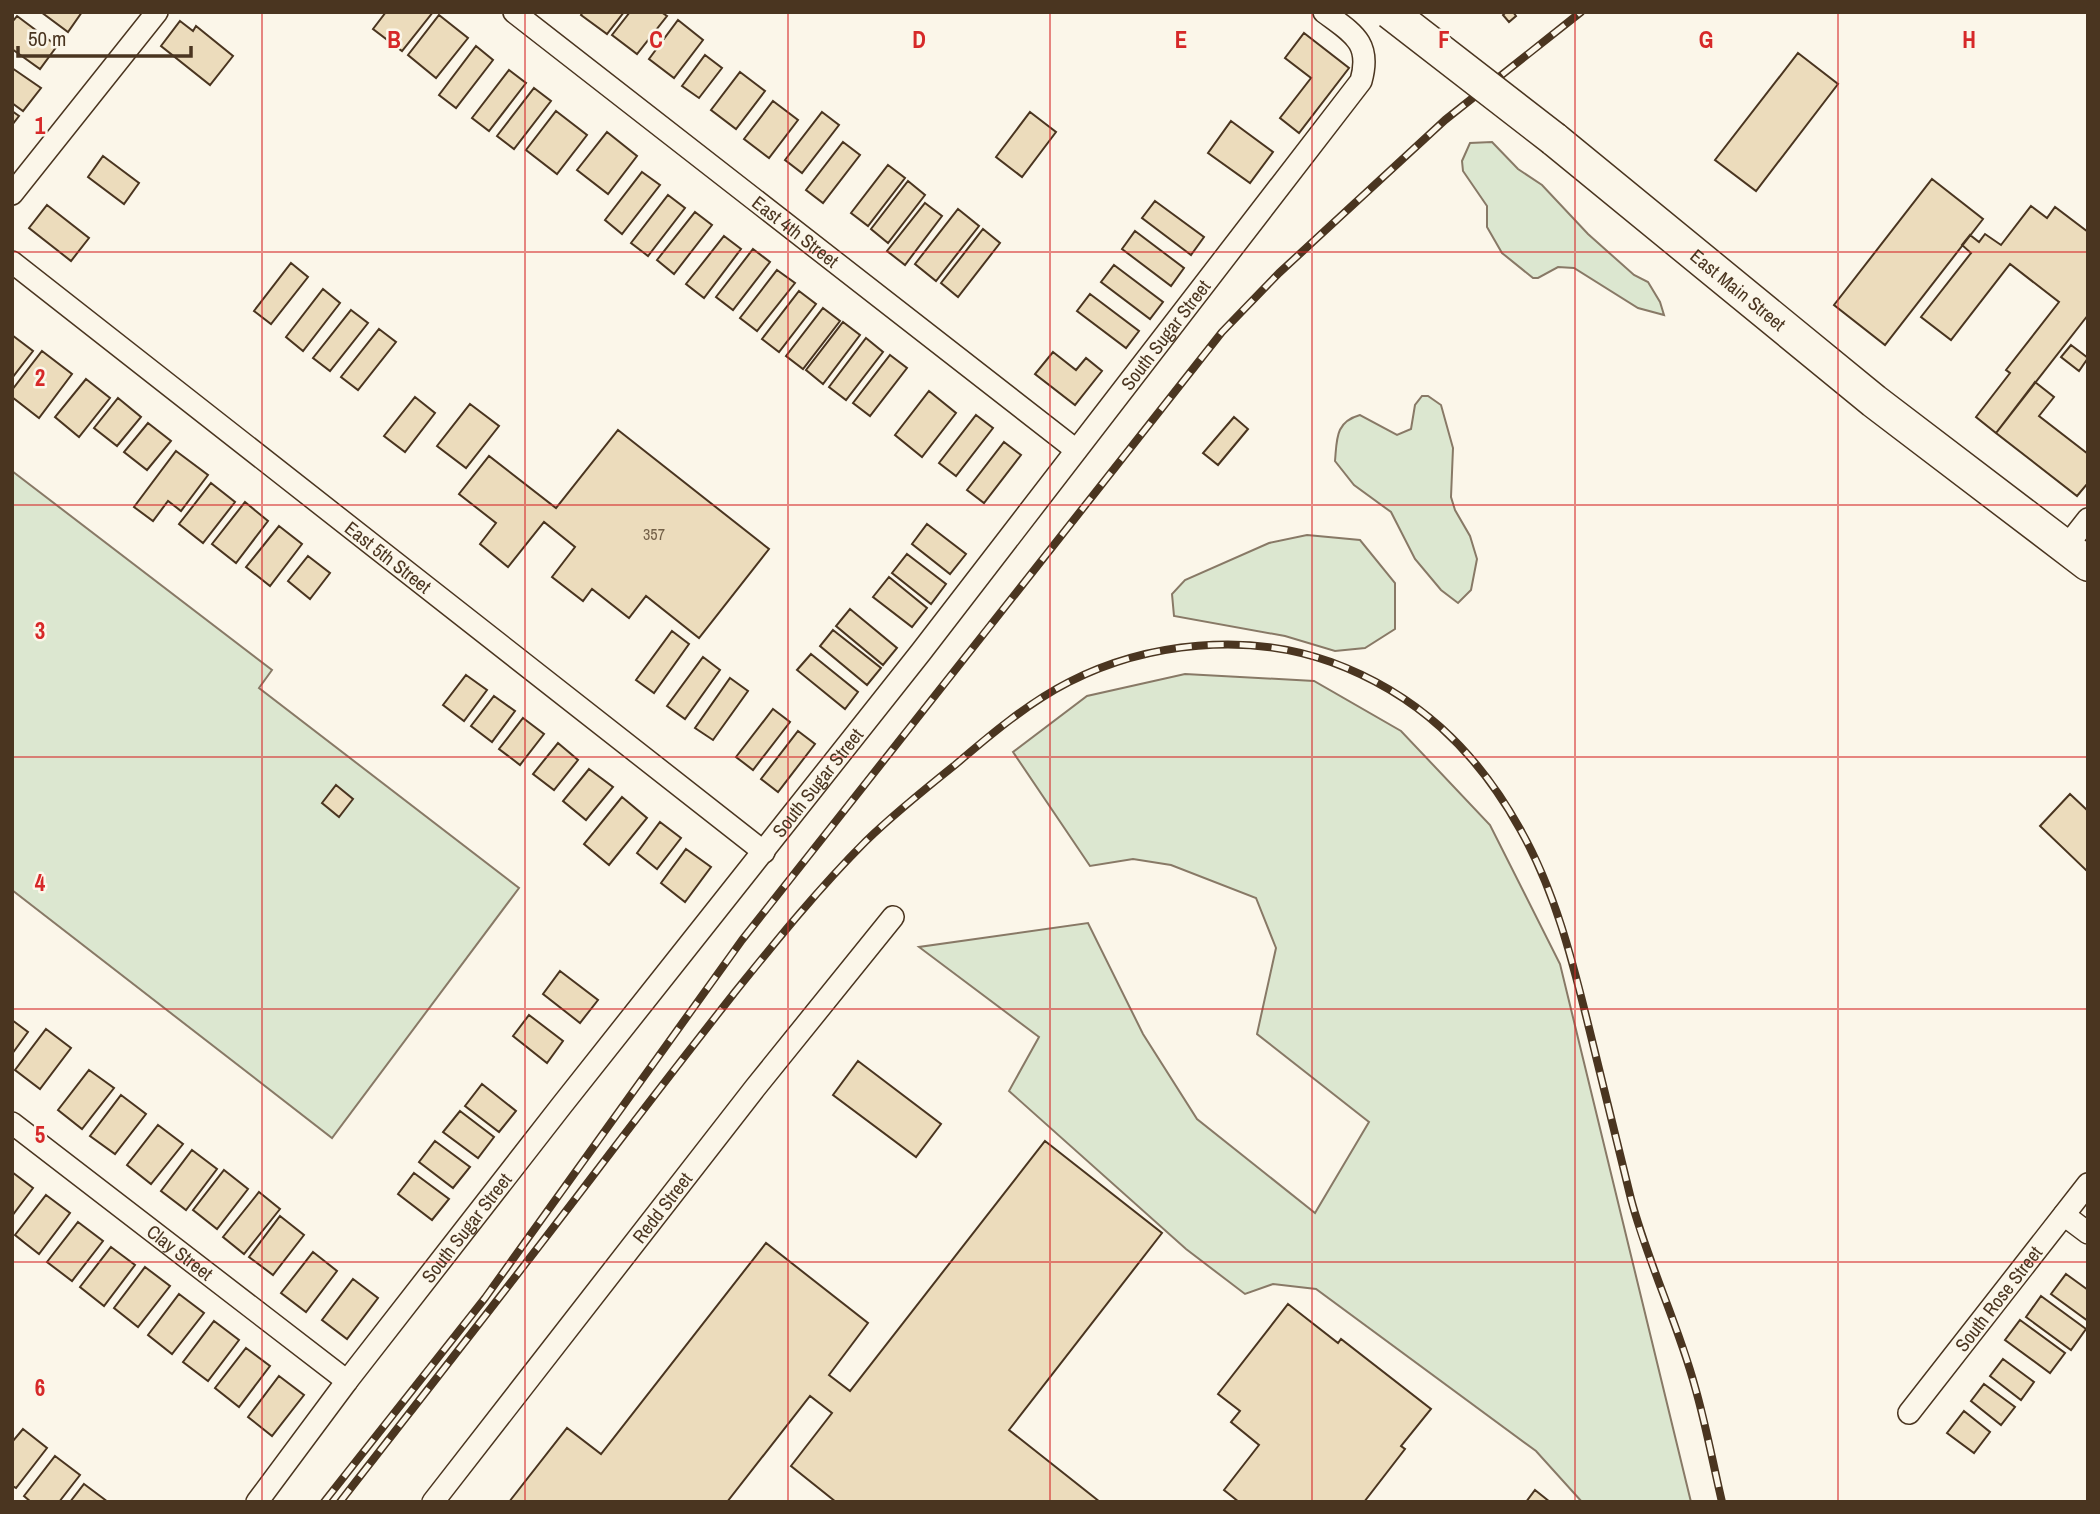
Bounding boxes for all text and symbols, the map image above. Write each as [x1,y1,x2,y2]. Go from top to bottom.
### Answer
scale bar [18,14,191,58]
text: 50 m [28,24,66,53]
text: B [387,24,401,55]
text: C [649,24,663,55]
text: D [912,24,926,55]
text: E [1175,24,1187,55]
text: F [1438,24,1450,55]
text: G [1699,24,1713,55]
text: H [1962,24,1976,55]
text: 1 [35,110,46,141]
street label: East 4th Street [747,189,845,274]
street label: East Main Street [1685,243,1792,337]
street label: South Sugar Street [1115,274,1217,395]
text: 2 [35,362,45,393]
street label: East 5th Street [339,515,437,600]
house number: 357 [643,523,665,545]
text: 3 [35,615,45,646]
street label: South Sugar Street [766,722,869,843]
text: 4 [35,867,46,898]
text: 5 [35,1119,45,1150]
street label: Redd Street [626,1166,698,1248]
street label: South Sugar Street [415,1167,518,1288]
street label: Clay Street [141,1219,219,1287]
street label: South Rose Street [1949,1240,2048,1357]
text: 6 [35,1372,45,1403]

